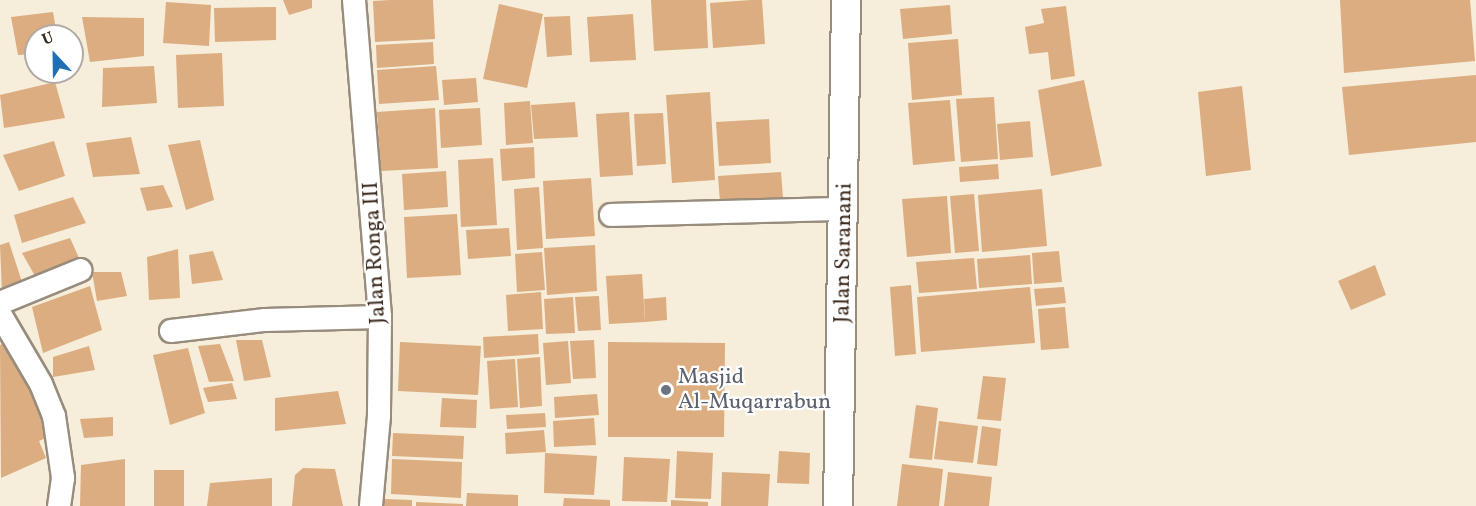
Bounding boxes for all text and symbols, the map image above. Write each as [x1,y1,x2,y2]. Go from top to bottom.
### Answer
north arrow [24,24,84,84]
text: U [39,27,57,51]
street label: Jalan Ronga III [358,181,392,325]
street label: Jalan Saranani [830,183,858,323]
place label: Masjid Al-Muqarrabun [678,364,831,416]
marker: Masjid Al-Muqarrabun [659,383,673,397]

